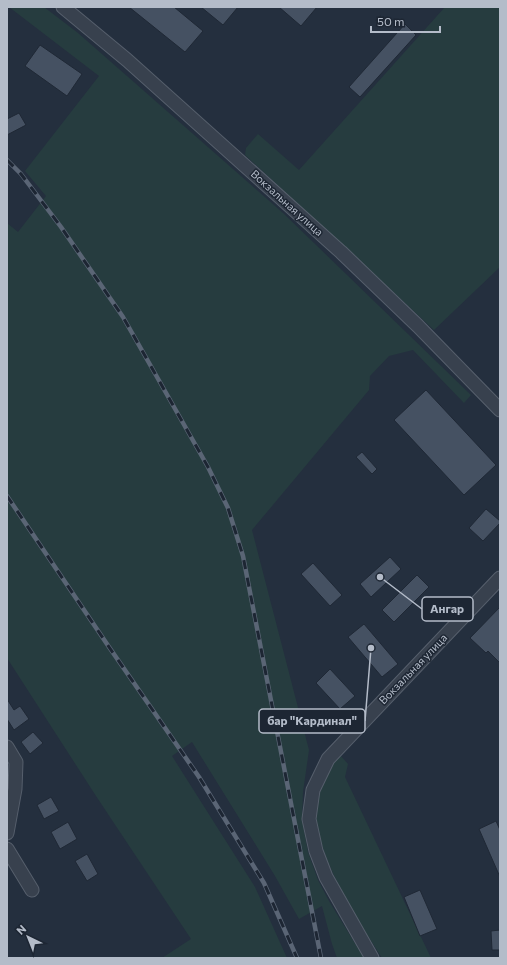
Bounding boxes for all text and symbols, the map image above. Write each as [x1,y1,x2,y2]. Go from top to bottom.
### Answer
scale bar [371,8,440,34]
text: 50 m [377,14,405,28]
street label: Вокзальная улица [249,167,326,238]
callout: Ангар [422,597,473,621]
text: Ангар [430,601,464,615]
street label: Вокзальная улица [376,631,449,706]
callout: бар "Кардинал" [259,709,365,733]
text: бар "Кардинал" [267,713,357,727]
north arrow [8,917,48,957]
text: N [13,922,28,937]

